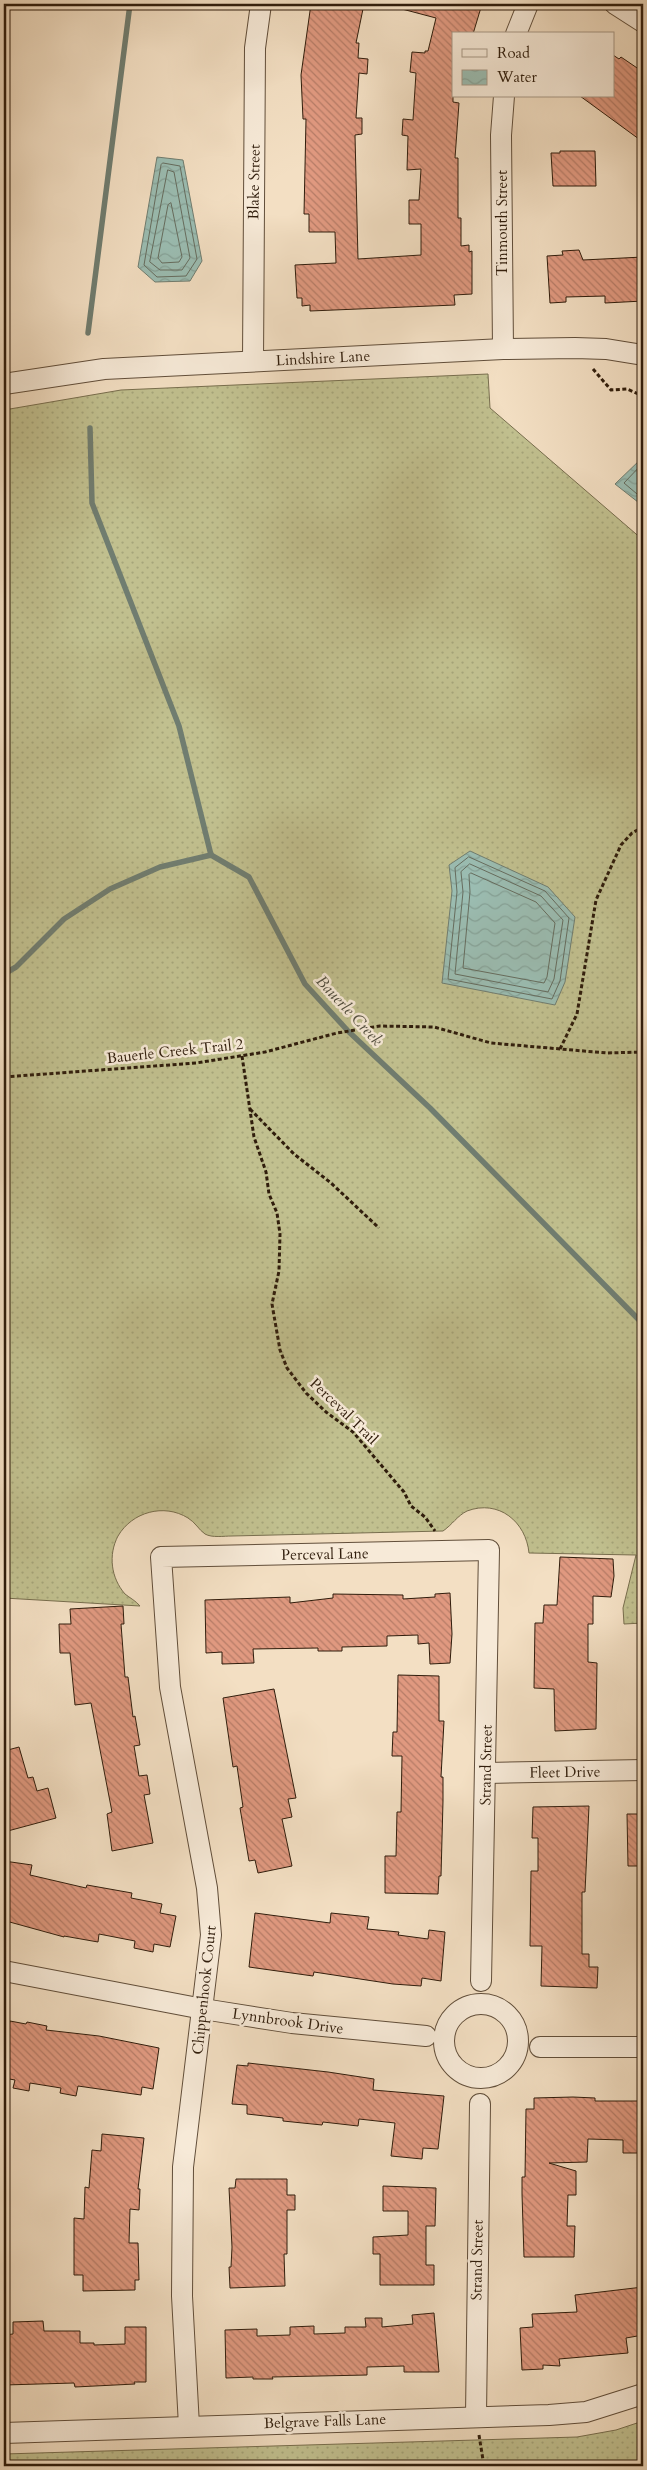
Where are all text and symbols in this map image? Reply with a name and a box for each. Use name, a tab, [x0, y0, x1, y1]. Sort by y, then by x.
legend	[452, 32, 614, 98]
text: Road	[497, 43, 530, 63]
text: Water	[496, 67, 538, 87]
street label: Blake Street	[243, 144, 265, 220]
street label: Tinmouth Street	[492, 170, 512, 276]
street label: Lindshire Lane	[275, 346, 371, 370]
water label: Bauerle Creek	[311, 971, 388, 1051]
street label: Bauerle Creek Trail 2	[106, 1034, 245, 1068]
street label: Perceval Trail	[306, 1373, 383, 1449]
street label: Perceval Lane	[281, 1543, 369, 1565]
street label: Strand Street	[475, 1724, 497, 1806]
street label: Fleet Drive	[529, 1761, 601, 1783]
street label: Chippenhook Court	[187, 1924, 221, 2056]
street label: Lynnbrook Drive	[231, 2003, 345, 2039]
street label: Strand Street	[466, 2219, 488, 2301]
street label: Belgrave Falls Lane	[264, 2409, 387, 2433]

